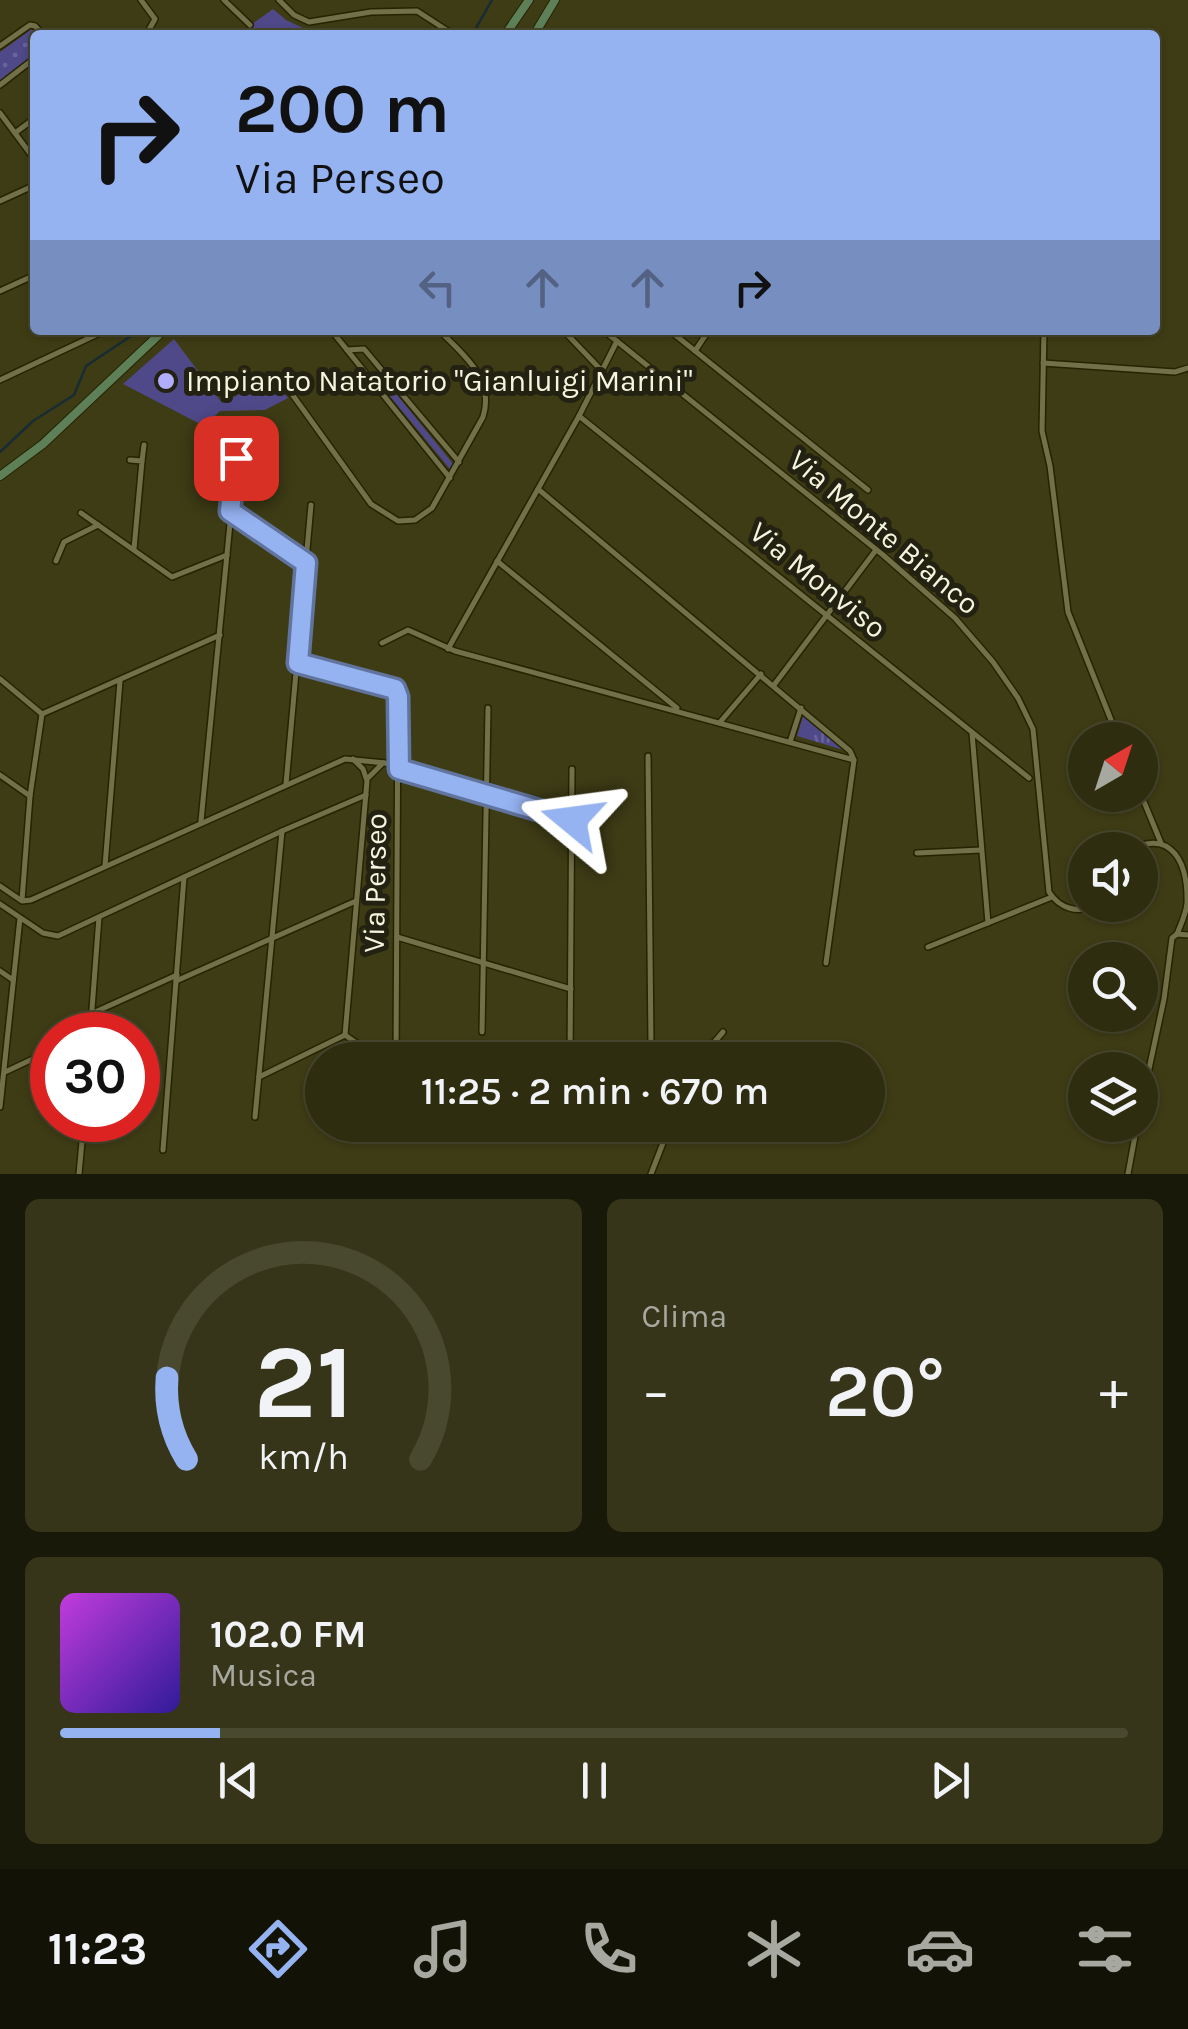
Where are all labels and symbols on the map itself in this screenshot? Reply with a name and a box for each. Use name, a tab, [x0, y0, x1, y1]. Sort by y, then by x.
place label: Impianto Natatorio "Gianluigi Marini"	[186, 363, 693, 399]
marker: Impianto Natatorio "Gianluigi Marini"	[155, 370, 177, 392]
pin	[194, 416, 279, 501]
street label: Via Monte Bianco	[782, 442, 986, 622]
street label: Via Monviso	[742, 514, 894, 646]
north arrow	[1068, 722, 1158, 812]
position arrow	[520, 768, 624, 872]
street label: Via Perseo	[356, 813, 394, 953]
speed limit sign: 30	[30, 1012, 160, 1142]

